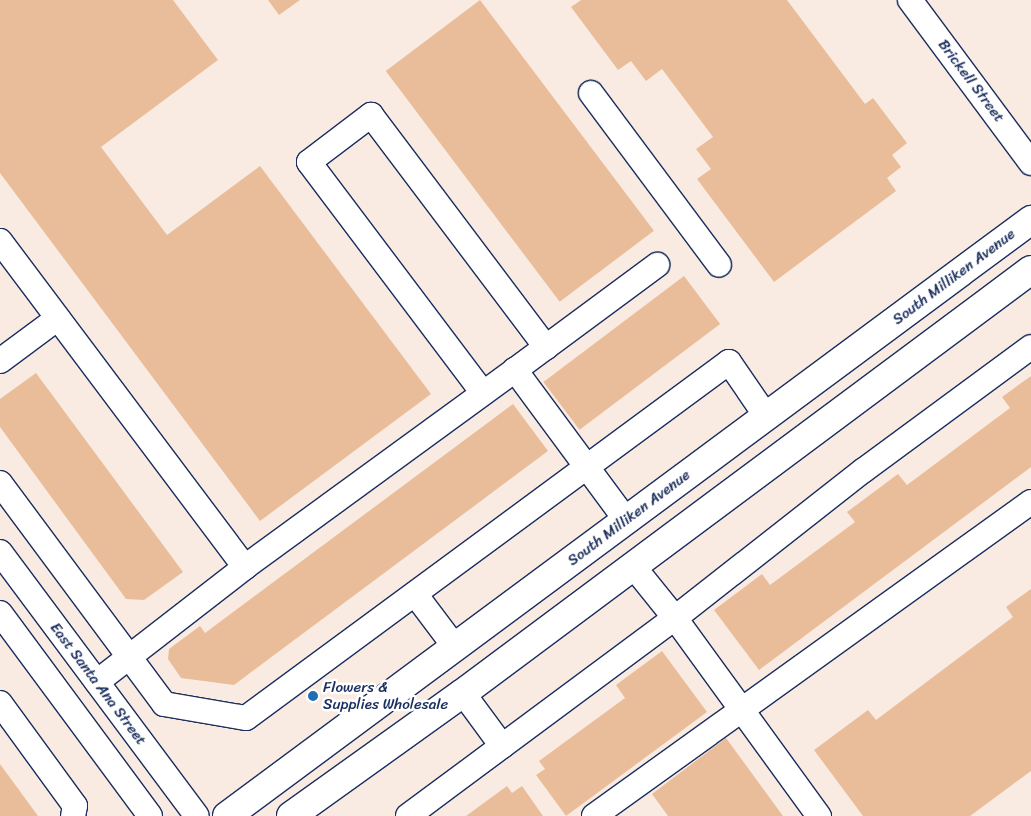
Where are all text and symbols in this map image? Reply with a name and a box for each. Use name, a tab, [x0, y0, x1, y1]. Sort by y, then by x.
street label: Brickell Street	[934, 36, 1008, 126]
street label: South Milliken Avenue	[890, 225, 1018, 329]
street label: South Milliken Avenue	[565, 466, 693, 570]
street label: East Santa Ana Street	[46, 619, 150, 749]
place label: Flowers & Supplies Wholesale	[323, 678, 447, 713]
marker: Flowers & Supplies Wholesale	[307, 690, 319, 702]

